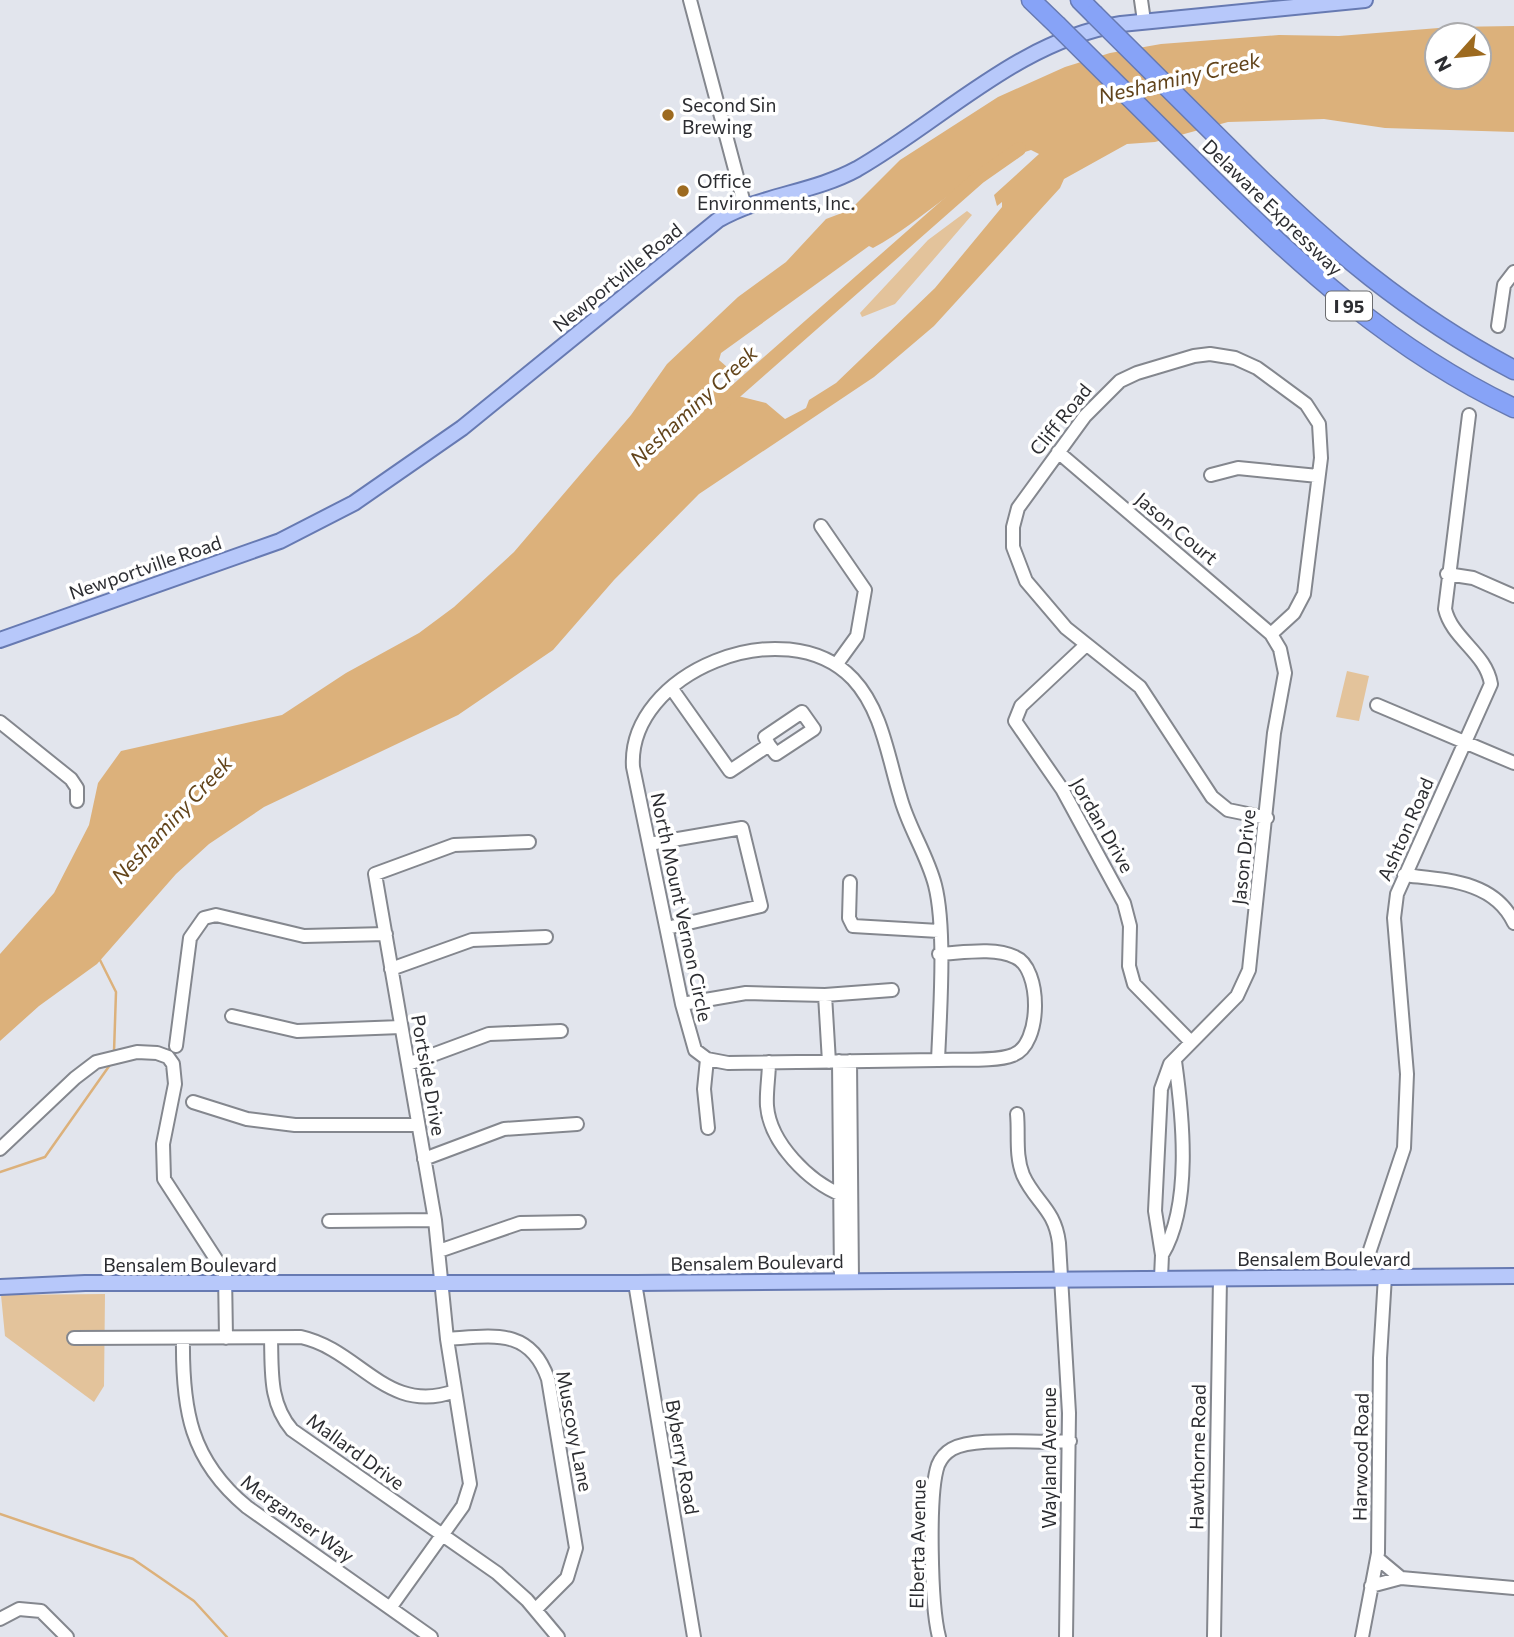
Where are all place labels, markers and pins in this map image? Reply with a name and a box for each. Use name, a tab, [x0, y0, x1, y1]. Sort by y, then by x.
place label: Second Sin Brewing	[682, 93, 776, 138]
marker: Second Sin Brewing	[660, 107, 676, 123]
place label: Office Environments, Inc.	[697, 169, 855, 214]
marker: Office Environments, Inc.	[675, 183, 691, 199]

